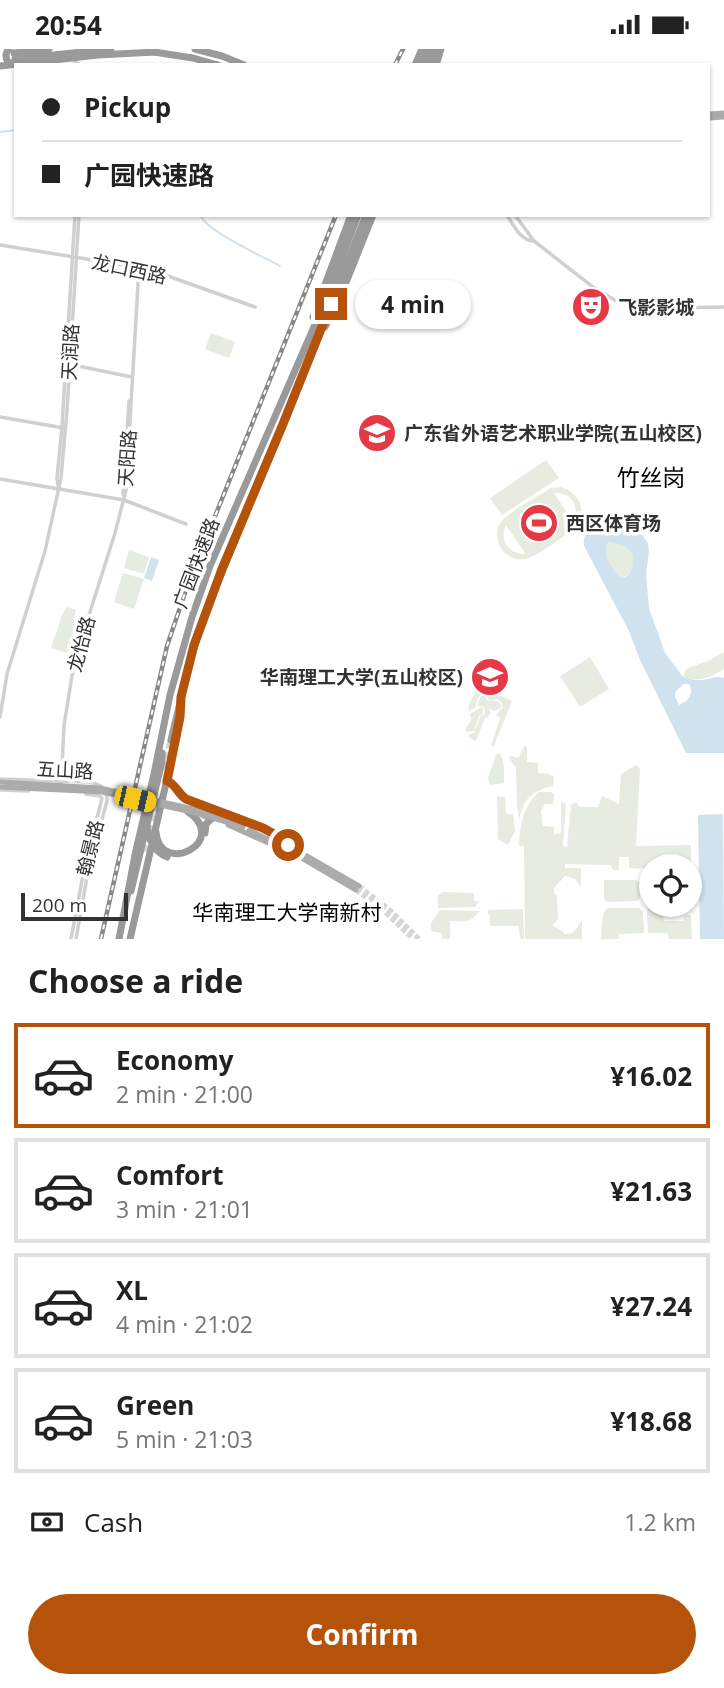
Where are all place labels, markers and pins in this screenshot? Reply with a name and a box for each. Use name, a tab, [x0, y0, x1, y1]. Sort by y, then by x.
theatre icon: 飞影影城	[570, 286, 612, 328]
place label: 飞影影城	[618, 294, 694, 320]
school or university icon: 广东省外语艺术职业学院(五山校区)	[356, 412, 398, 454]
place label: 广东省外语艺术职业学院(五山校区)	[404, 420, 702, 446]
sports icon: 西区体育场	[518, 502, 560, 544]
place label: 西区体育场	[566, 510, 661, 536]
school or university icon: 华南理工大学(五山校区)	[469, 656, 511, 698]
place label: 华南理工大学(五山校区)	[260, 664, 463, 690]

